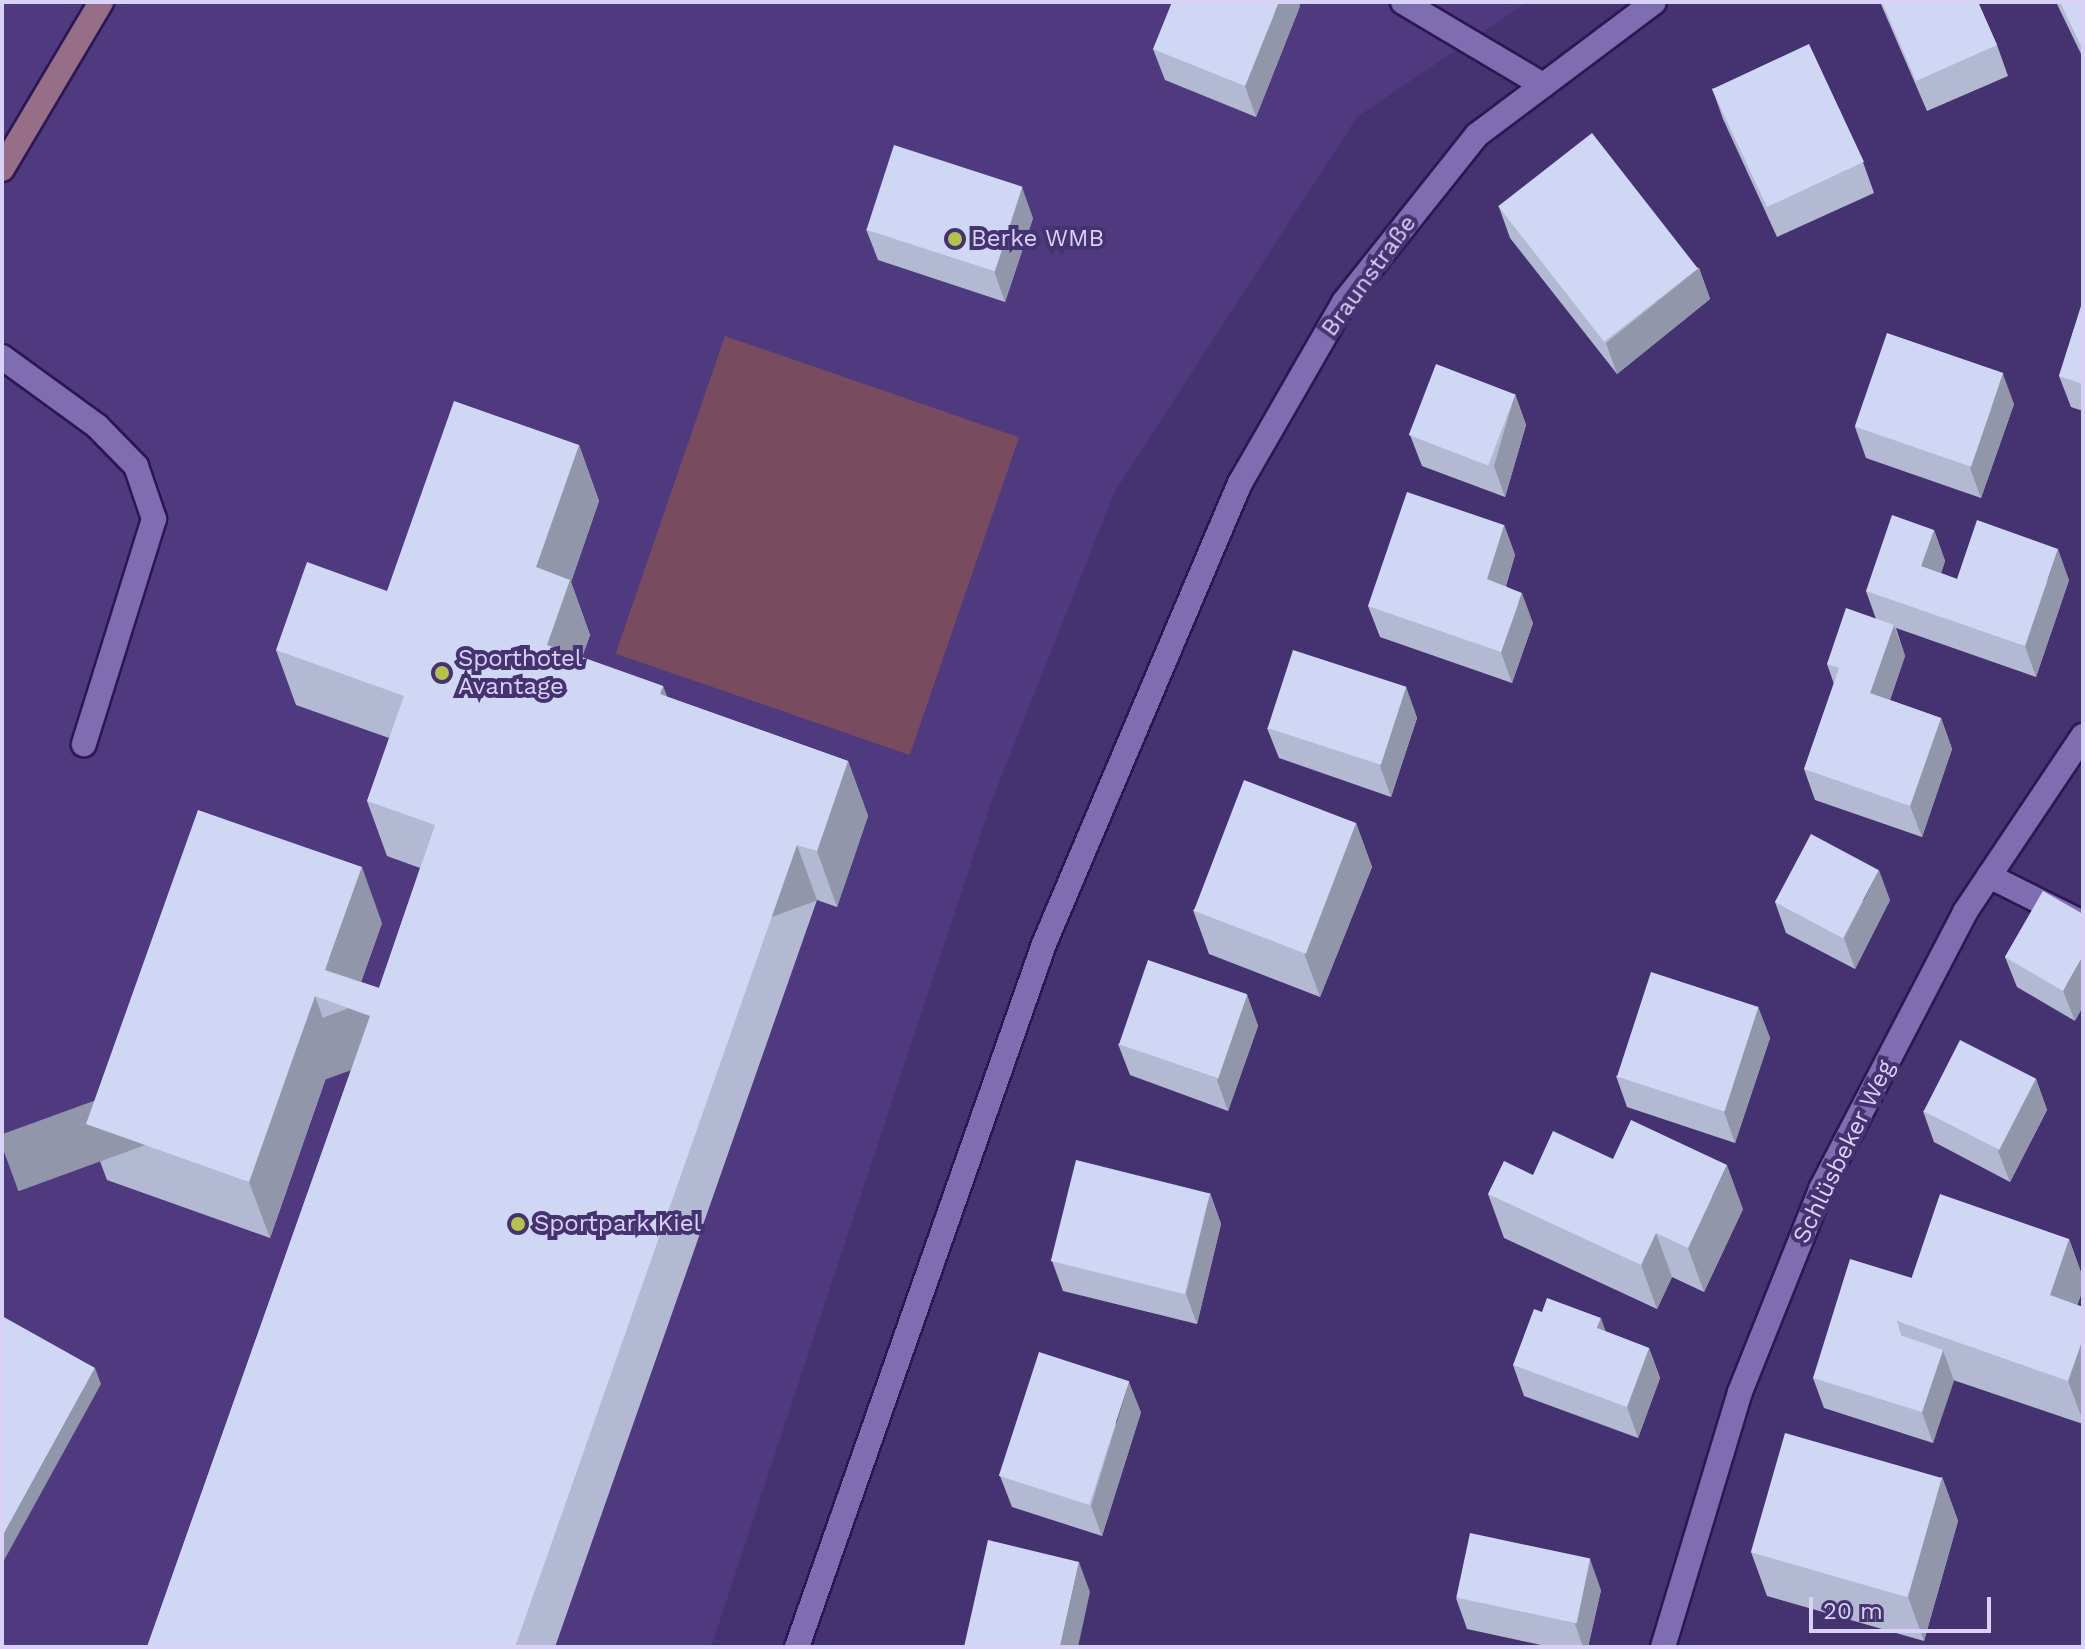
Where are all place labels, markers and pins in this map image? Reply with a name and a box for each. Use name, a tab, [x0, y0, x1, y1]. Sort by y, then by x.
place label: Berke WMB	[971, 225, 1105, 253]
marker: Berke WMB	[946, 230, 964, 248]
place label: Sporthotel Avantage	[458, 645, 582, 701]
marker: Sporthotel Avantage	[433, 664, 451, 682]
place label: Sportpark Kiel	[534, 1210, 701, 1238]
marker: Sportpark Kiel	[509, 1215, 527, 1233]

